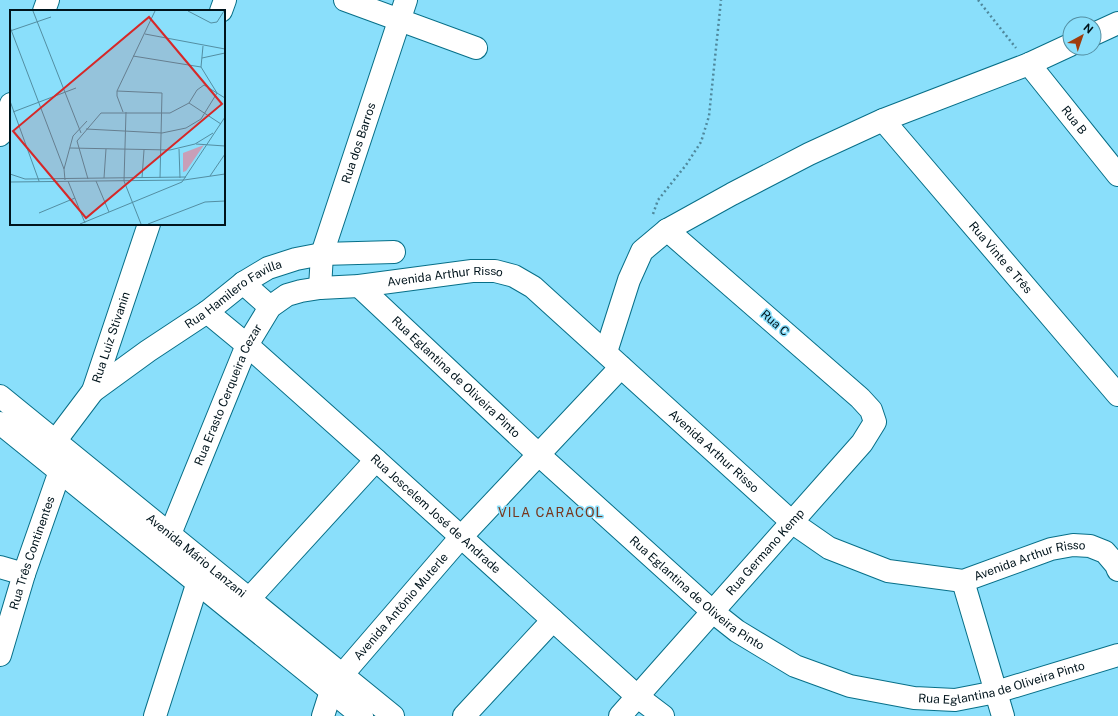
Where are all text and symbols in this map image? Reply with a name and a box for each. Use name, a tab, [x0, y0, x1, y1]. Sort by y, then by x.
inset map	[10, 10, 225, 225]
north arrow	[1062, 16, 1102, 56]
text: N	[1081, 21, 1096, 36]
street label: Rua dos Barros	[339, 101, 379, 185]
street label: Rua B	[1058, 103, 1090, 137]
street label: Rua Vinte e Três	[966, 219, 1035, 296]
street label: Rua Hamilero Favilla	[182, 257, 284, 332]
street label: Avenida Arthur Risso	[386, 264, 505, 289]
street label: Rua Luiz Stivanin	[89, 290, 133, 385]
street label: Rua C	[758, 307, 792, 339]
street label: Rua Eglantina de Oliveira Pinto	[389, 313, 523, 441]
street label: Rua Erasto Cerqueira Cezar	[192, 321, 265, 468]
street label: Avenida Arthur Risso	[666, 407, 762, 496]
street label: Rua Joscelem José de Andrade	[368, 452, 504, 576]
street label: Rua Três Continentes	[7, 494, 58, 611]
district label: VILA CARACOL	[498, 505, 604, 520]
street label: Rua Germano Kemp	[723, 506, 807, 598]
street label: Avenida Mário Lanzani	[144, 511, 249, 600]
street label: Rua Eglantina de Oliveira Pinto	[627, 533, 767, 653]
street label: Avenida Arthur Risso	[972, 538, 1086, 583]
street label: Avenida Antônio Muterle	[351, 550, 451, 663]
street label: Rua Eglantina de Oliveira Pinto	[918, 658, 1087, 707]

